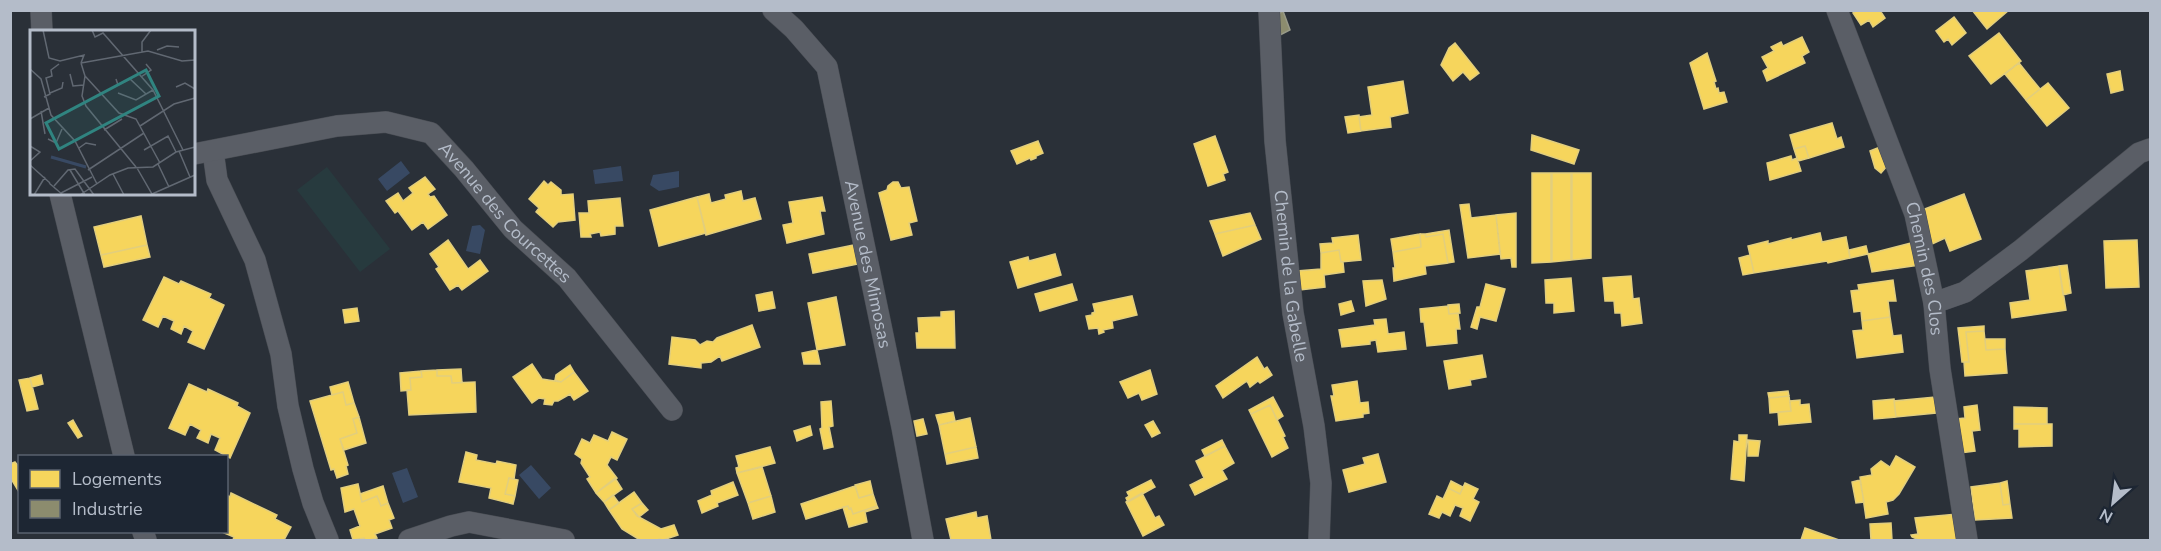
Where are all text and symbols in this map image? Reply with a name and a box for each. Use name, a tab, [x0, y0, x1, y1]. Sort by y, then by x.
inset map	[30, 30, 195, 195]
street label: Avenue des Courcettes	[433, 137, 577, 288]
street label: Avenue des Mimosas	[839, 178, 897, 350]
street label: Chemin de la Gabelle	[1268, 189, 1314, 364]
street label: Chemin des Clos	[1899, 198, 1949, 336]
legend	[18, 455, 228, 533]
text: Logements	[72, 467, 162, 491]
north arrow	[2083, 473, 2143, 533]
text: Industrie	[72, 497, 143, 521]
text: N	[2096, 503, 2117, 528]

